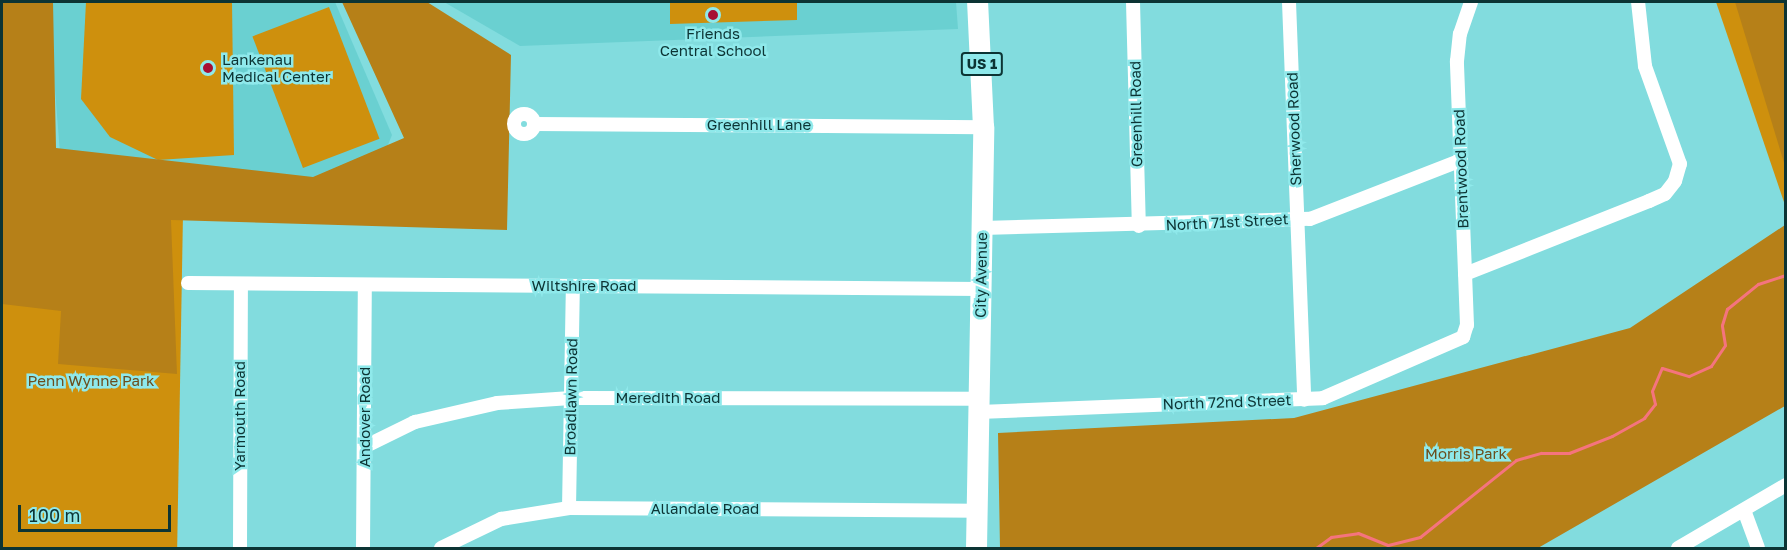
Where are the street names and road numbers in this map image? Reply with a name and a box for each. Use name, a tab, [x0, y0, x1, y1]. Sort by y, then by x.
road number: US 1	[960, 53, 1004, 75]
street label: Greenhill Road	[1126, 61, 1146, 167]
street label: Sherwood Road	[1283, 72, 1305, 186]
street label: Brentwood Road	[1450, 109, 1472, 229]
street label: Greenhill Lane	[707, 116, 811, 134]
street label: North 71st Street	[1165, 210, 1289, 234]
street label: City Avenue	[971, 232, 991, 318]
street label: Wiltshire Road	[531, 277, 637, 295]
street label: Broadlawn Road	[561, 338, 581, 456]
street label: Yarmouth Road	[231, 361, 249, 471]
street label: Andover Road	[356, 367, 374, 467]
street label: Meredith Road	[616, 389, 720, 407]
street label: North 72nd Street	[1162, 391, 1292, 413]
street label: Allandale Road	[651, 500, 759, 518]

